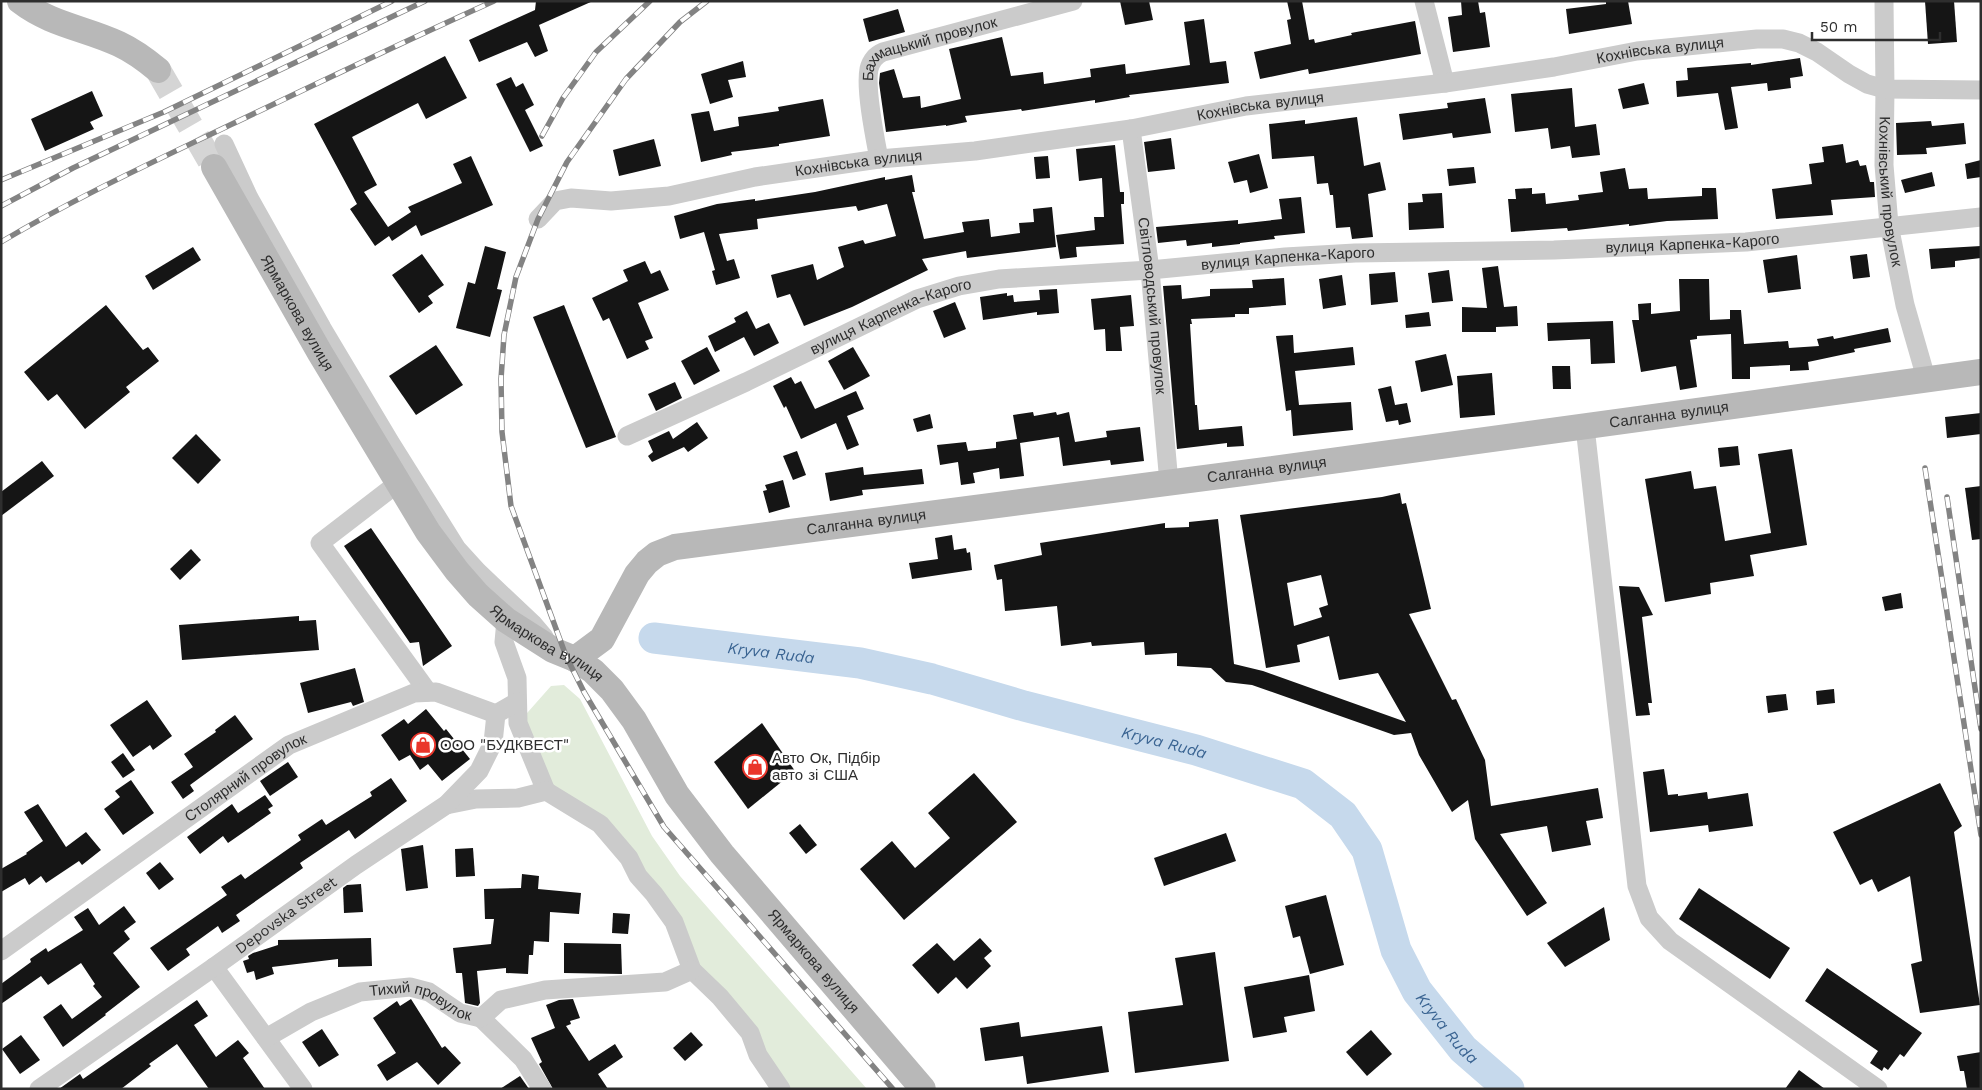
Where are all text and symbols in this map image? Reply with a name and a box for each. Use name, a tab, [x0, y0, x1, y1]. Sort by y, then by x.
scale bar	[1812, 10, 1940, 42]
street label: Бахмацький провулок	[859, 13, 999, 81]
text: 50 m	[1820, 18, 1857, 36]
street label: Кохнівська вулиця	[1595, 33, 1725, 68]
street label: Кохнівська вулиця	[1195, 88, 1325, 125]
street label: Кохнівський провулок	[1875, 116, 1906, 269]
street label: Кохнівська вулиця	[794, 146, 923, 180]
street label: Світловодський провулок	[1134, 216, 1170, 395]
street label: вулиця Карпенка-Карого	[1605, 229, 1780, 257]
street label: вулиця Карпенка-Карого	[1200, 244, 1375, 274]
street label: Ярмаркова вулиця	[257, 251, 338, 374]
street label: вулиця Карпенка-Карого	[807, 275, 973, 359]
street label: Салганна вулиця	[1608, 398, 1730, 432]
street label: Салганна вулиця	[1206, 453, 1328, 487]
street label: Салганна вулиця	[805, 505, 927, 539]
street label: Ярмаркова вулиця	[486, 601, 607, 685]
water label: Kryva Ruda	[727, 638, 816, 667]
water label: Kryva Ruda	[1120, 722, 1209, 763]
street label: Столярний провулок	[181, 730, 310, 826]
shop icon: ООО "БУДКВЕСТ"	[410, 732, 436, 758]
place label: ООО "БУДКВЕСТ"	[440, 736, 569, 754]
place label: Авто Ок, Підбір авто зі США	[772, 749, 880, 784]
shop icon: Авто Ок, Підбір авто зі США	[742, 754, 768, 780]
street label: Depovska Street	[232, 872, 341, 958]
street label: Ярмаркова вулиця	[764, 905, 863, 1017]
street label: Тихий провулок	[368, 978, 474, 1025]
water label: Kryva Ruda	[1412, 989, 1482, 1068]

